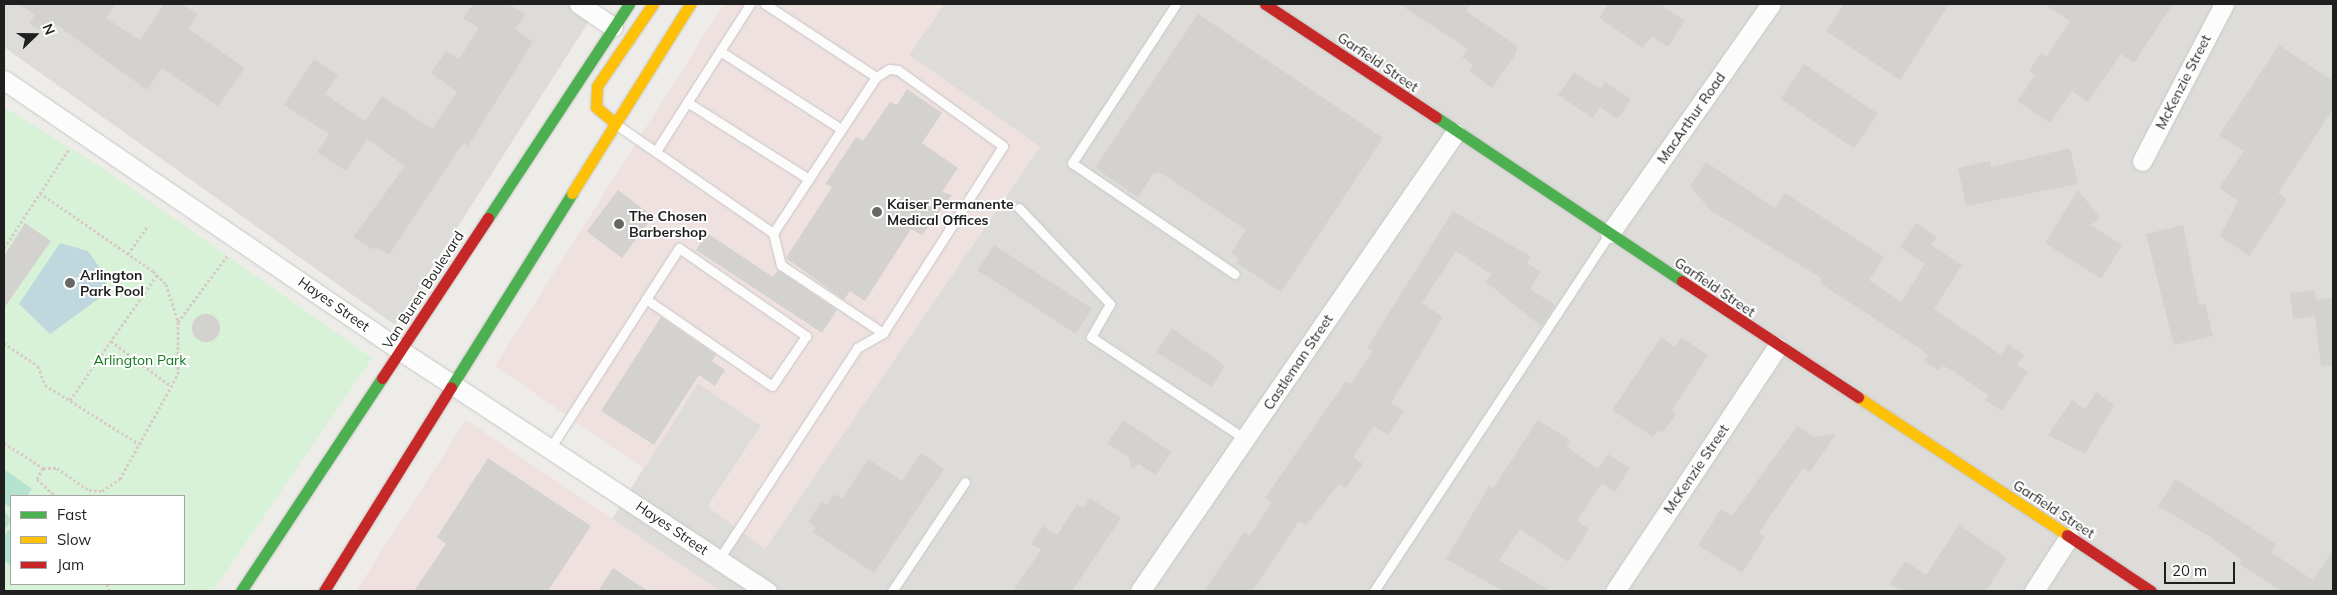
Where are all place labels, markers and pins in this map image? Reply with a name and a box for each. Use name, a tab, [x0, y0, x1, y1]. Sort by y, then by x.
place label: Kaiser Permanente Medical Offices	[887, 196, 1014, 228]
marker: Kaiser Permanente Medical Offices	[871, 206, 883, 218]
place label: The Chosen Barbershop	[629, 208, 707, 240]
marker: The Chosen Barbershop	[613, 218, 625, 230]
place label: Arlington Park Pool	[80, 267, 144, 300]
marker: Arlington Park Pool	[64, 277, 76, 289]

